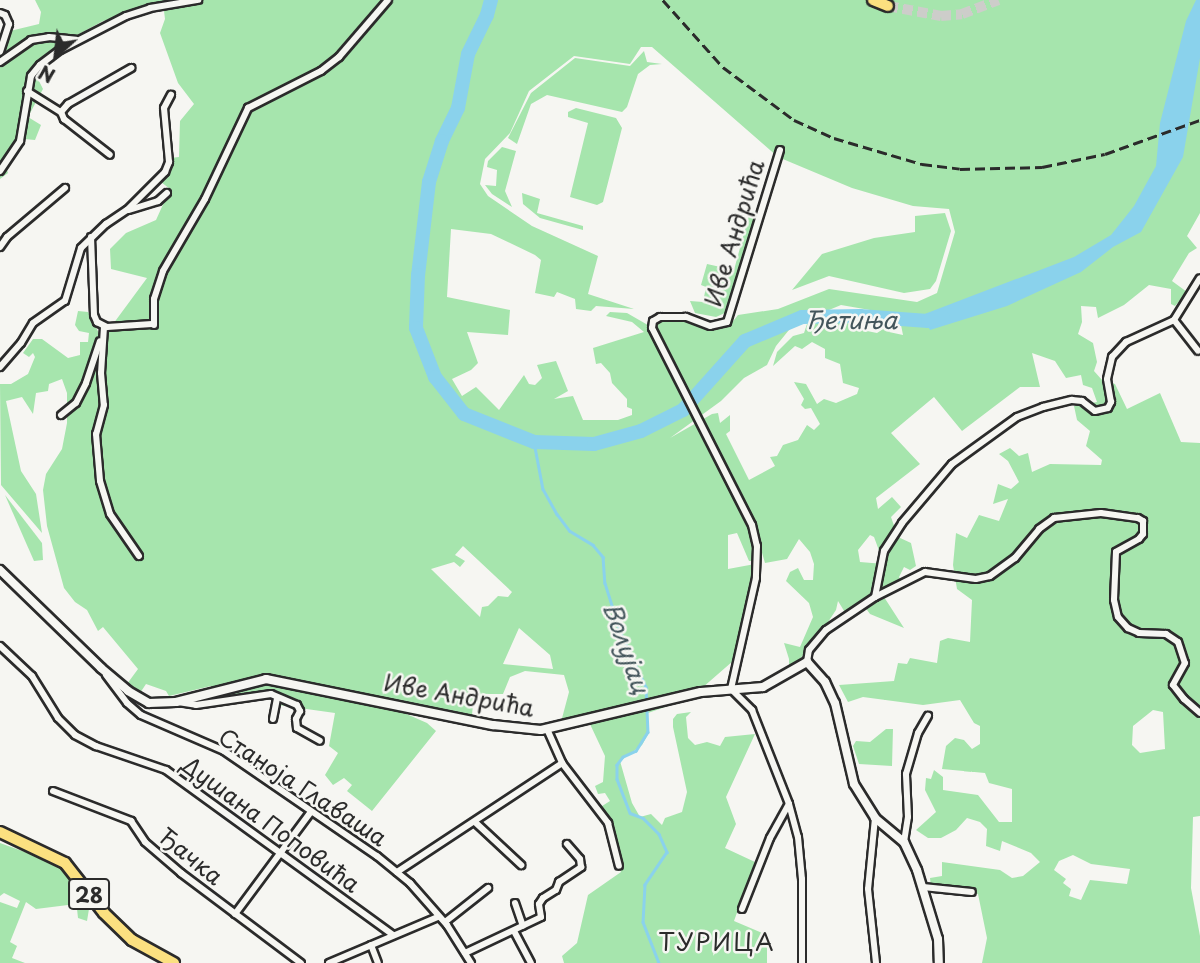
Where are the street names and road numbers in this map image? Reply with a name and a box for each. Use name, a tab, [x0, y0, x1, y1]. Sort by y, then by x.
street label: Иве Андрића	[699, 156, 769, 310]
street label: Иве Андрића	[382, 668, 536, 722]
street label: Станоја Главаша	[214, 722, 392, 852]
street label: Душана Поповића	[176, 750, 366, 898]
street label: Ђачка	[153, 822, 229, 890]
road number: 28	[68, 876, 110, 912]

